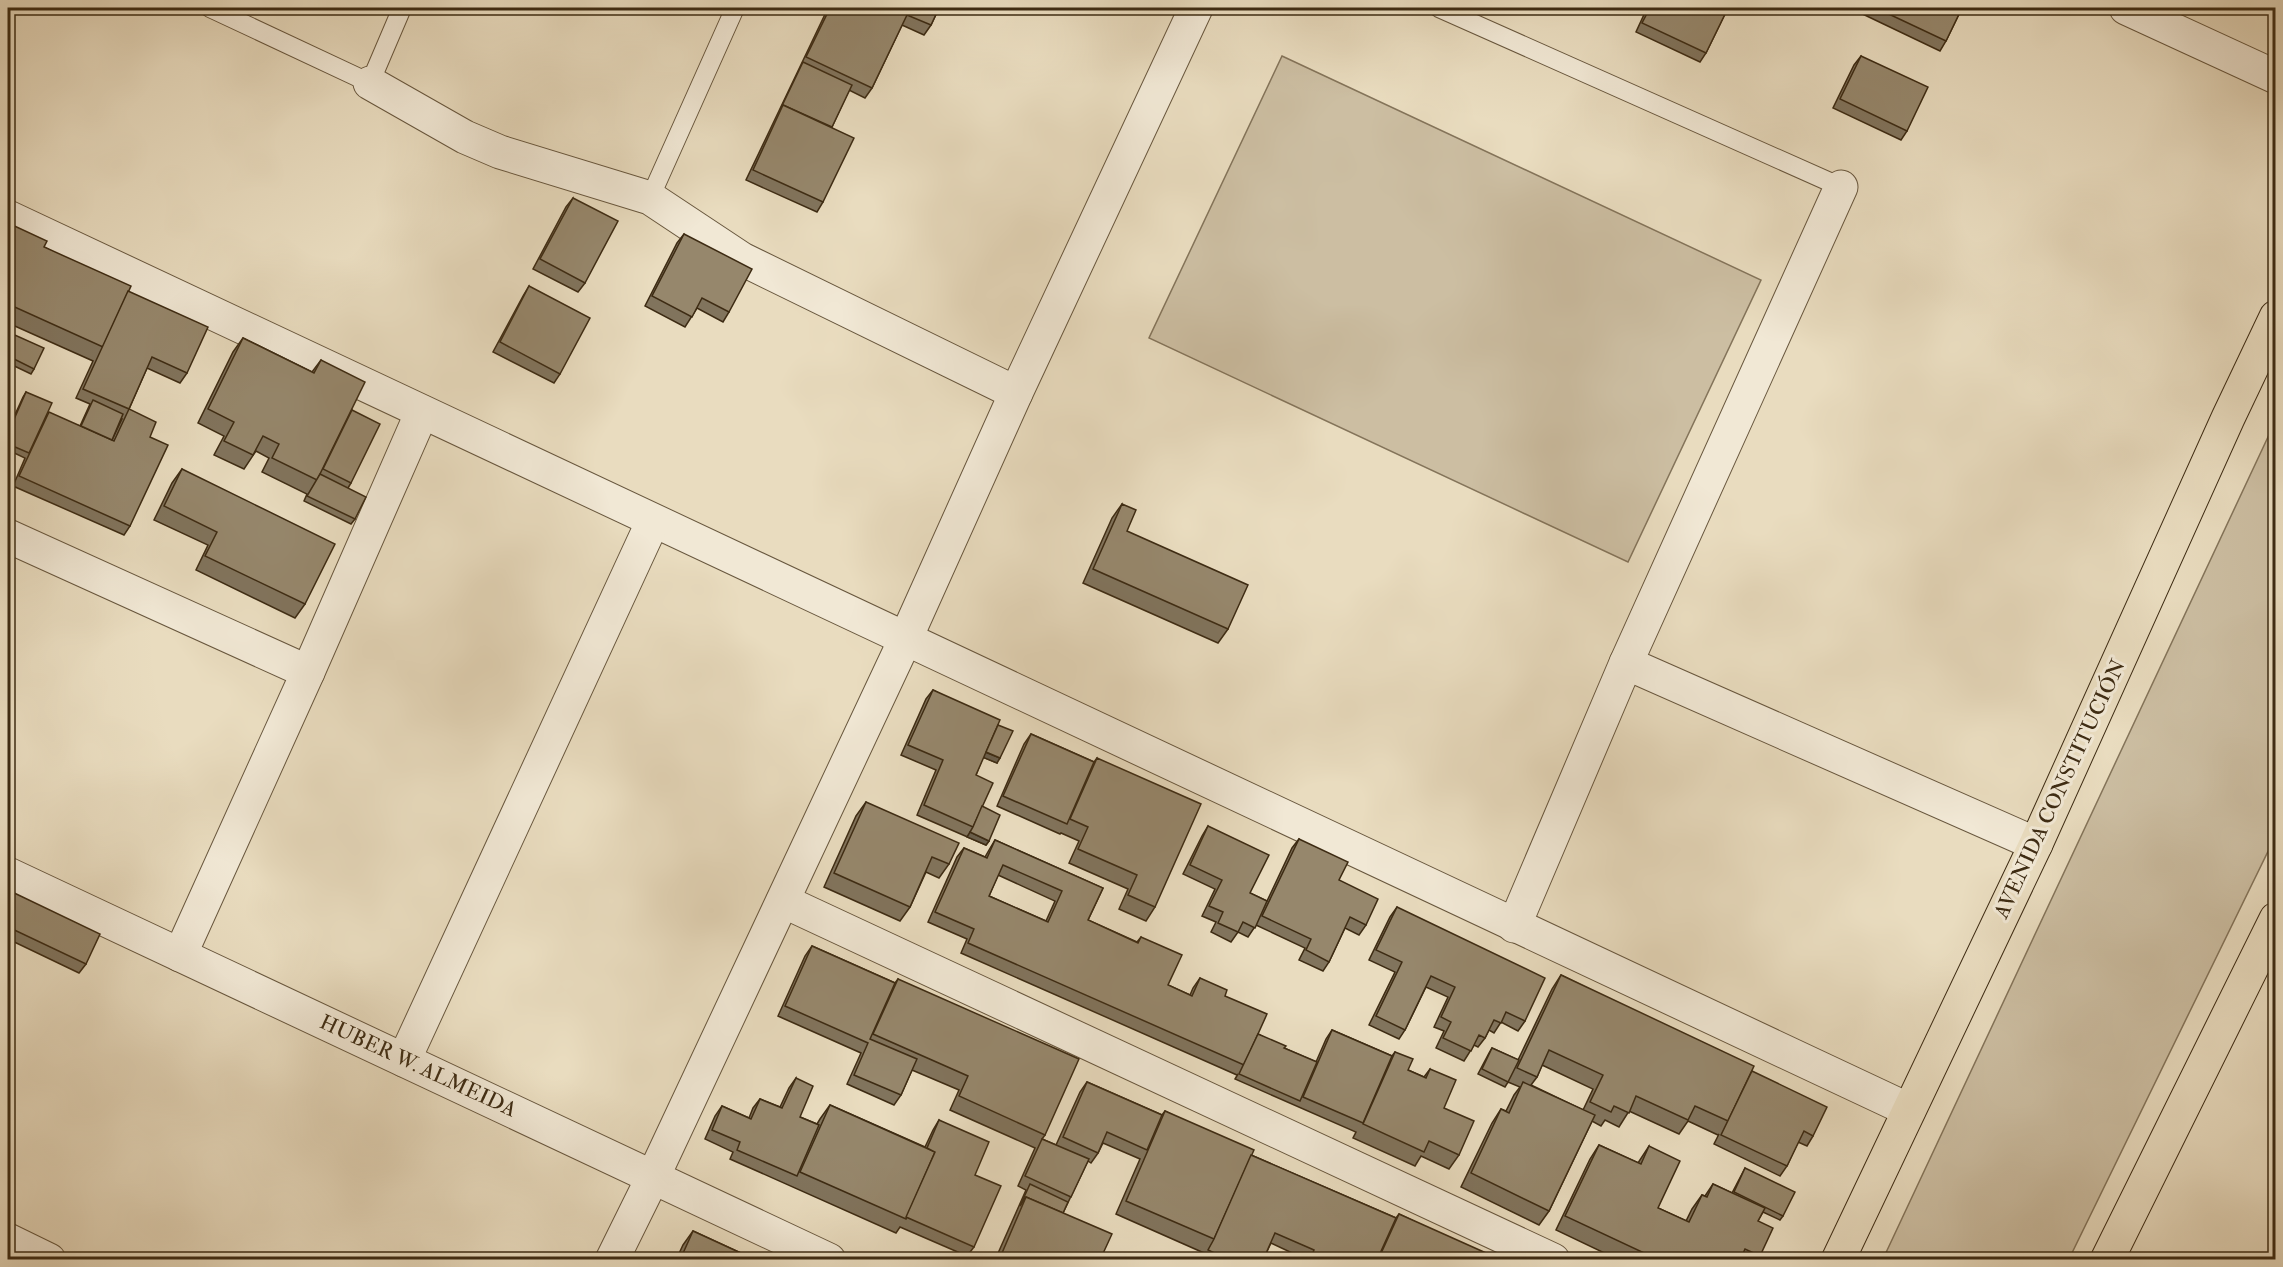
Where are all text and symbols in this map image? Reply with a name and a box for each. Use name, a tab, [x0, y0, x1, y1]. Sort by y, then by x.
street label: AVENIDA CONSTITUCIÓN	[1988, 655, 2132, 924]
street label: HUBER W. ALMEIDA	[315, 1009, 521, 1123]

